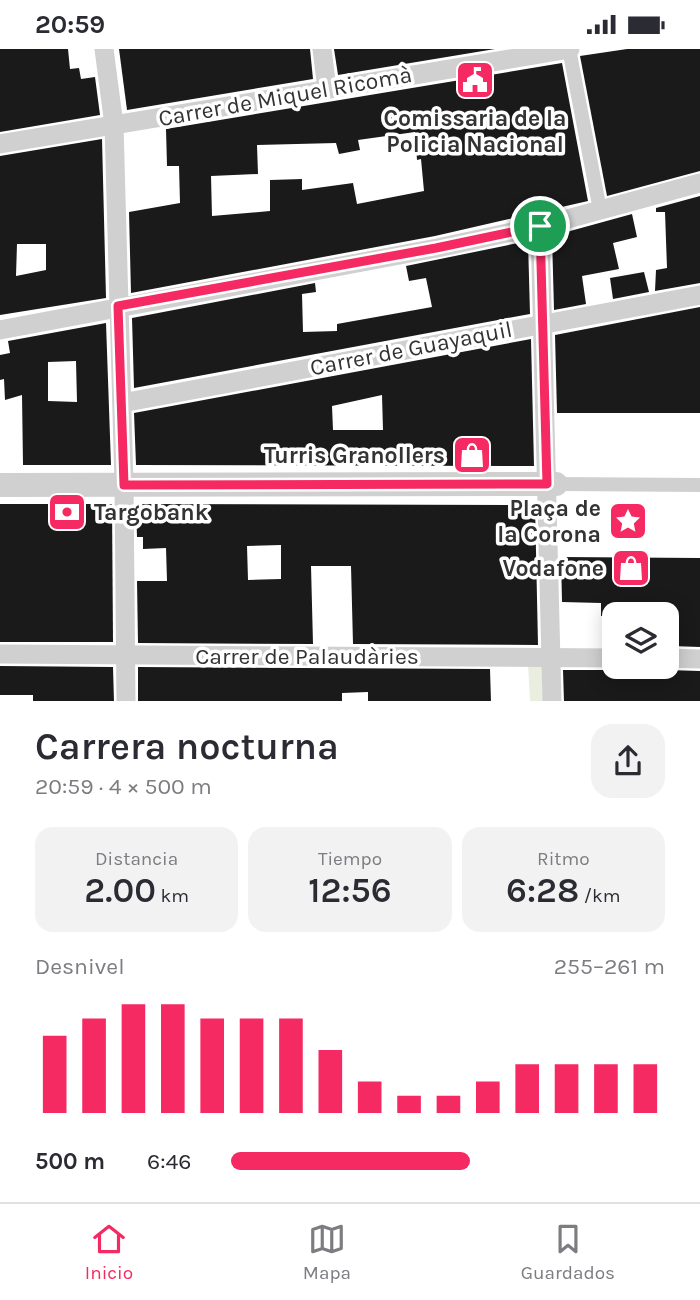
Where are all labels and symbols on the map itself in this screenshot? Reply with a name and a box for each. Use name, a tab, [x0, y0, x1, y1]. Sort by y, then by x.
public building icon: Comissaria de la Policia Nacional	[454, 59, 496, 101]
street label: Carrer de Miquel Ricomà	[156, 61, 414, 132]
place label: Comissaria de la Policia Nacional	[383, 105, 567, 158]
pin	[510, 196, 570, 256]
street label: Carrer de Guayaquil	[308, 316, 514, 381]
shop icon: Turris Granollers	[451, 434, 493, 476]
place label: Turris Granollers	[264, 442, 445, 469]
bank icon: Targobank	[46, 491, 88, 533]
place label: Plaça de la Corona	[497, 495, 601, 548]
place label: Targobank	[94, 499, 209, 526]
place icon: Plaça de la Corona	[607, 500, 649, 542]
shop icon: Vodafone	[610, 547, 652, 589]
place label: Vodafone	[502, 555, 604, 582]
street label: Carrer de Palaudàries	[195, 643, 419, 670]

